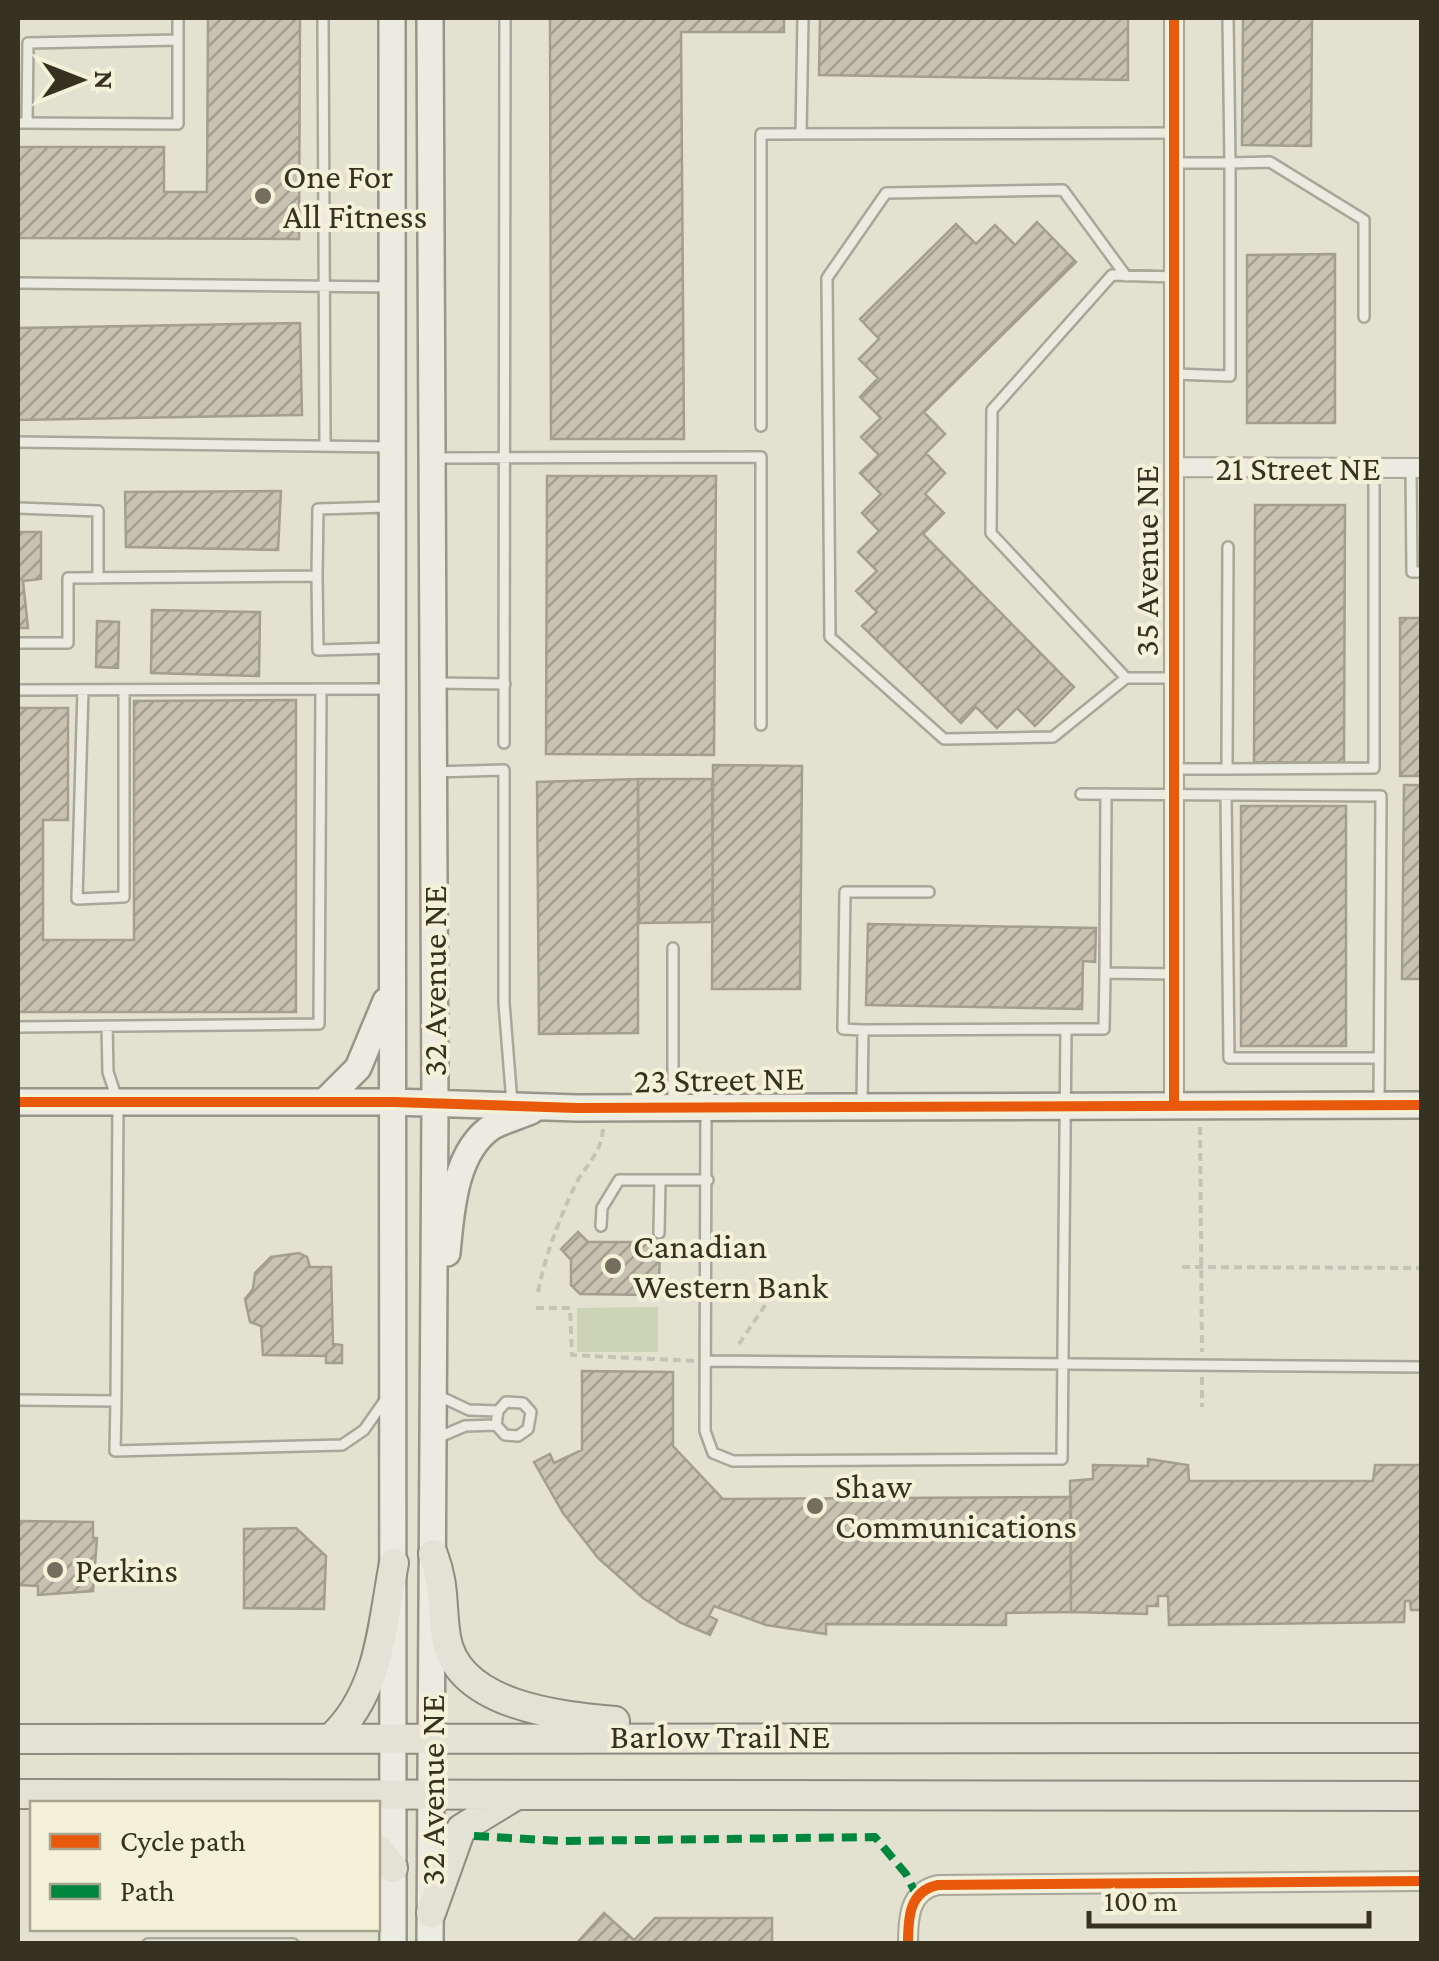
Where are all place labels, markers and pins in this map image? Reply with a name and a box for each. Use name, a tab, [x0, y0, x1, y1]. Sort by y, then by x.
place label: One For All Fitness	[283, 157, 427, 236]
marker: One For All Fitness	[252, 185, 274, 207]
place label: Canadian Western Bank	[633, 1227, 828, 1306]
marker: Canadian Western Bank	[602, 1255, 624, 1277]
place label: Shaw Communications	[835, 1467, 1077, 1546]
marker: Shaw Communications	[804, 1495, 826, 1517]
place label: Perkins	[75, 1551, 178, 1590]
marker: Perkins	[44, 1559, 66, 1581]

